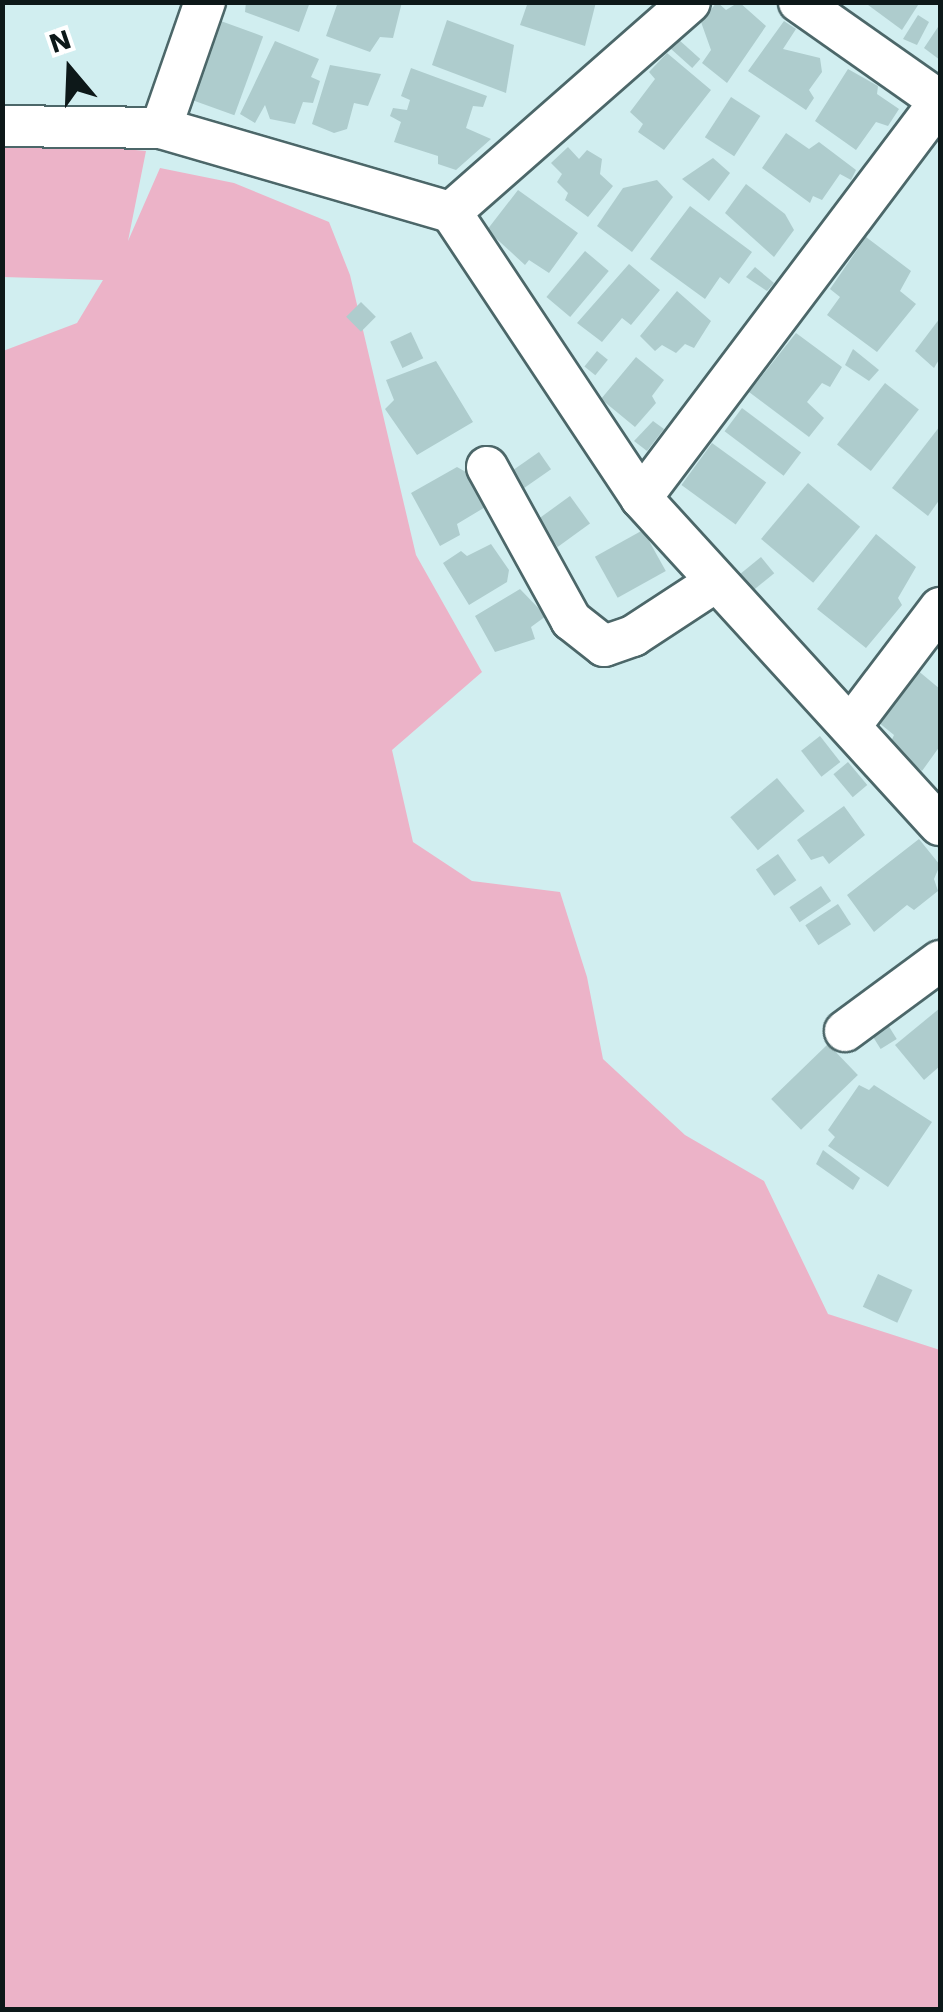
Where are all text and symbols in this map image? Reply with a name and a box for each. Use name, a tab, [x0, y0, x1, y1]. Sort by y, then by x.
north arrow	[20, 20, 120, 120]
text: N	[45, 22, 75, 60]

